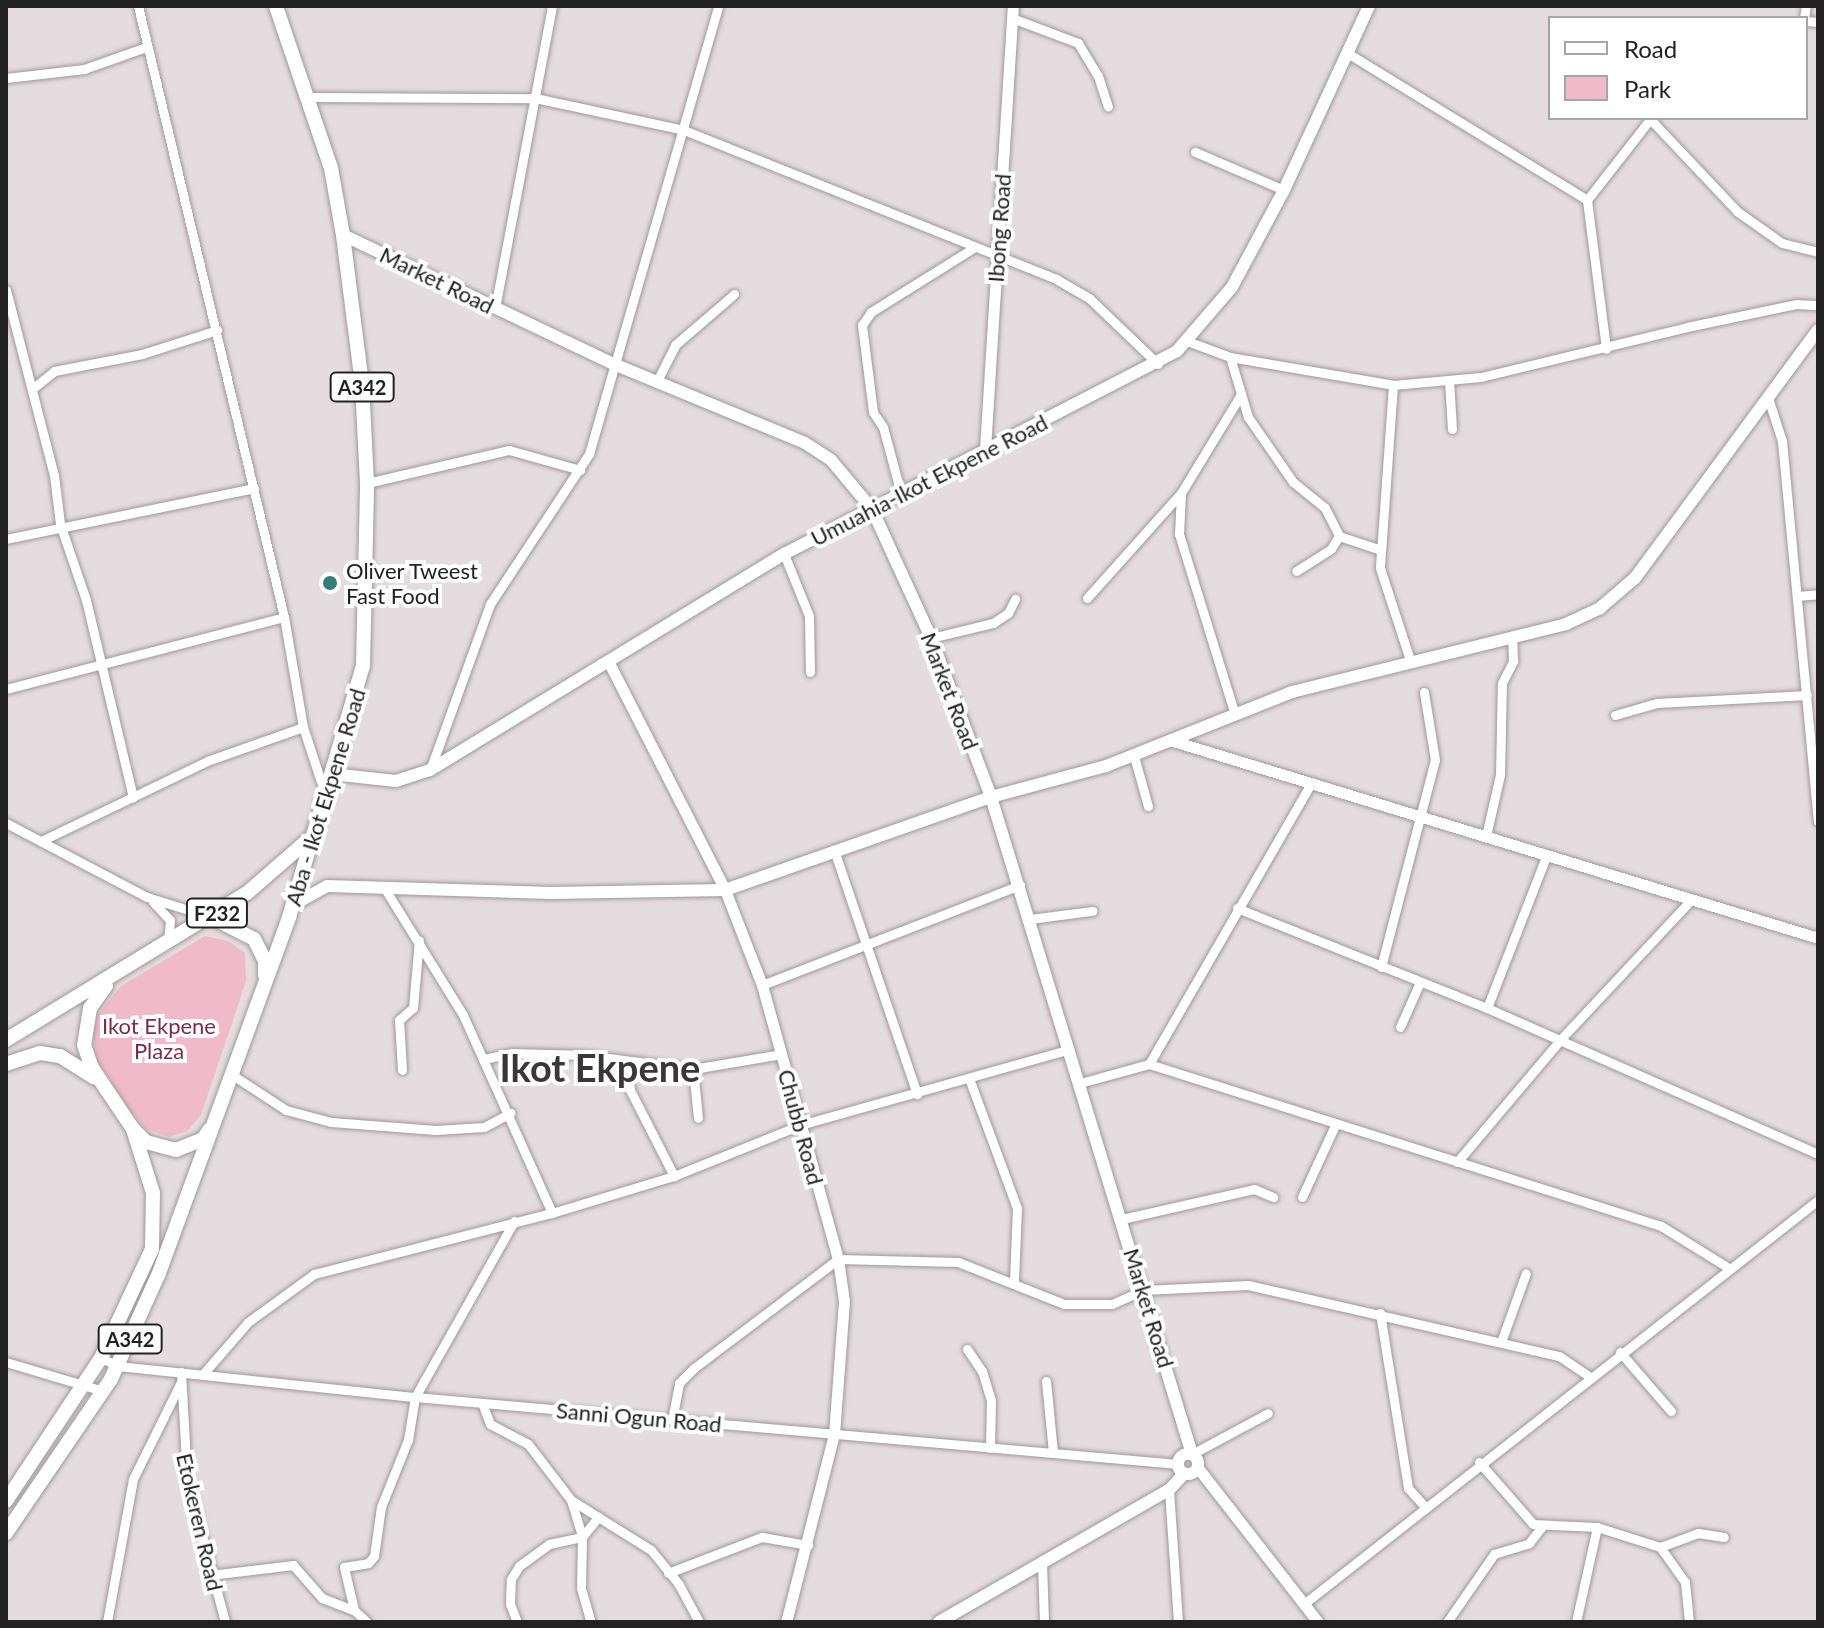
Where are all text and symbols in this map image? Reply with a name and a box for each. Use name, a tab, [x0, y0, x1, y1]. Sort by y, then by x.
legend	[1548, 16, 1808, 120]
text: Road	[1624, 34, 1677, 63]
text: Park	[1624, 74, 1671, 103]
street label: Ibong Road	[982, 173, 1016, 283]
street label: Market Road	[376, 241, 498, 319]
road number: A342	[328, 371, 396, 403]
street label: Umuahia-Ikot Ekpene Road	[806, 409, 1052, 551]
place label: Oliver Tweest Fast Food	[346, 557, 479, 608]
marker: Oliver Tweest Fast Food	[321, 574, 339, 592]
street label: Market Road	[916, 629, 984, 753]
street label: Aba - Ikot Ekpene Road	[279, 685, 371, 909]
road number: F232	[185, 897, 249, 929]
park label: Ikot Ekpene Plaza	[102, 1012, 216, 1064]
district label: Ikot Ekpene	[500, 1045, 700, 1091]
street label: Chubb Road	[773, 1066, 829, 1188]
street label: Market Road	[1118, 1245, 1180, 1371]
road number: A342	[96, 1323, 164, 1355]
street label: Sanni Ogun Road	[555, 1397, 723, 1437]
street label: Etokeren Road	[171, 1451, 229, 1593]

